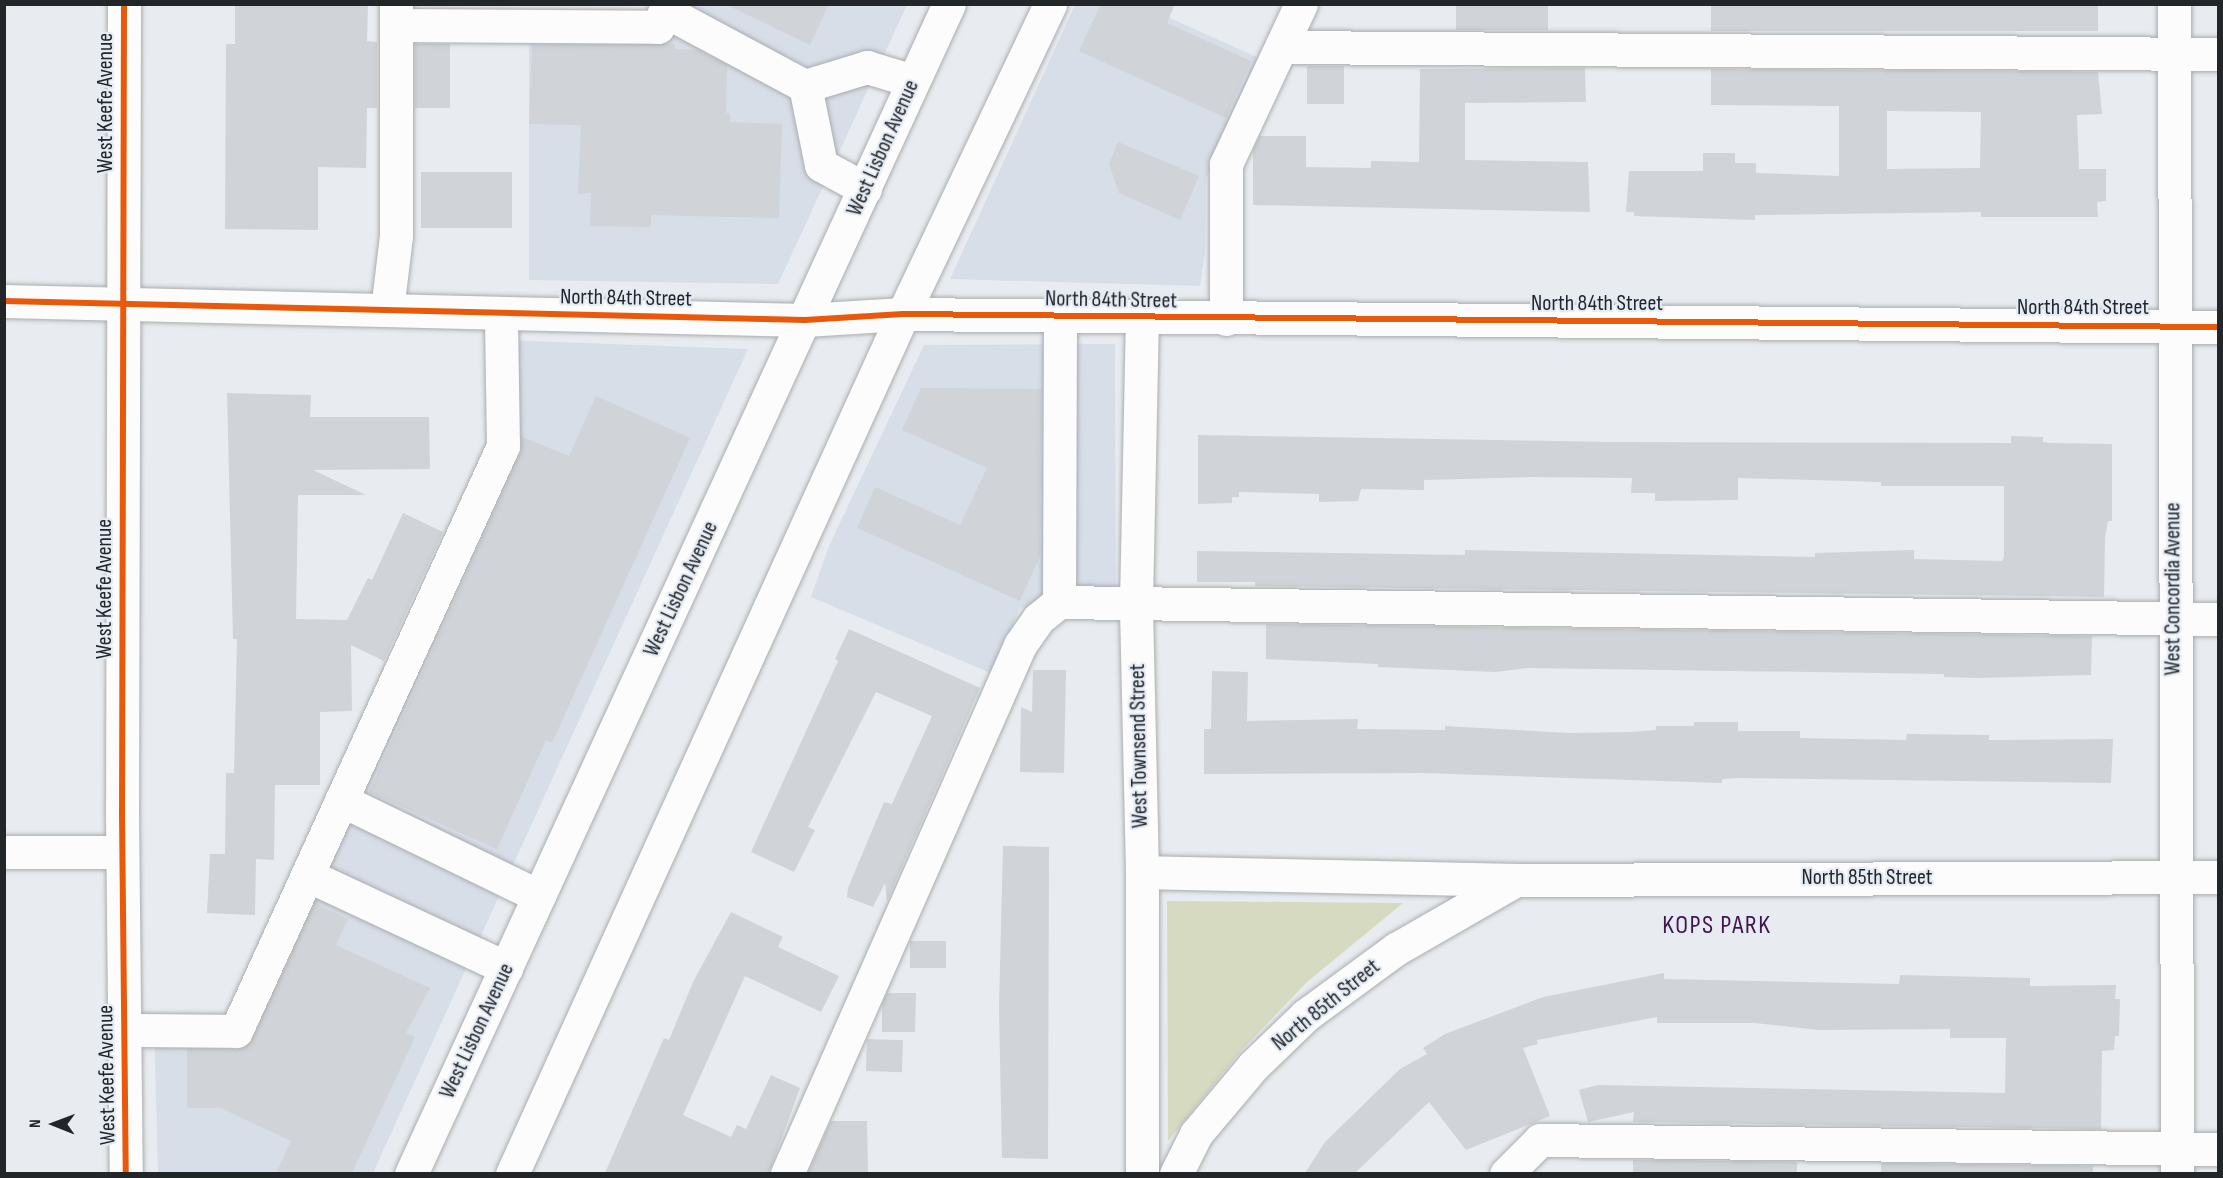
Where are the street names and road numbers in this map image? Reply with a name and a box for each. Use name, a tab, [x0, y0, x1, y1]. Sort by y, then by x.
street label: West Keefe Avenue	[93, 33, 119, 173]
street label: West Lisbon Avenue	[841, 76, 925, 220]
street label: North 84th Street	[560, 284, 692, 312]
street label: North 84th Street	[1045, 286, 1177, 314]
street label: North 84th Street	[1531, 291, 1663, 317]
street label: North 84th Street	[2017, 295, 2149, 321]
street label: West Concordia Avenue	[2160, 503, 2186, 675]
street label: West Lisbon Avenue	[638, 517, 724, 661]
street label: West Keefe Avenue	[92, 519, 118, 659]
street label: West Townsend Street	[1124, 664, 1154, 828]
street label: North 85th Street	[1801, 865, 1933, 891]
street label: North 85th Street	[1267, 954, 1385, 1056]
street label: West Lisbon Avenue	[434, 959, 520, 1103]
street label: West Keefe Avenue	[93, 1005, 121, 1145]

